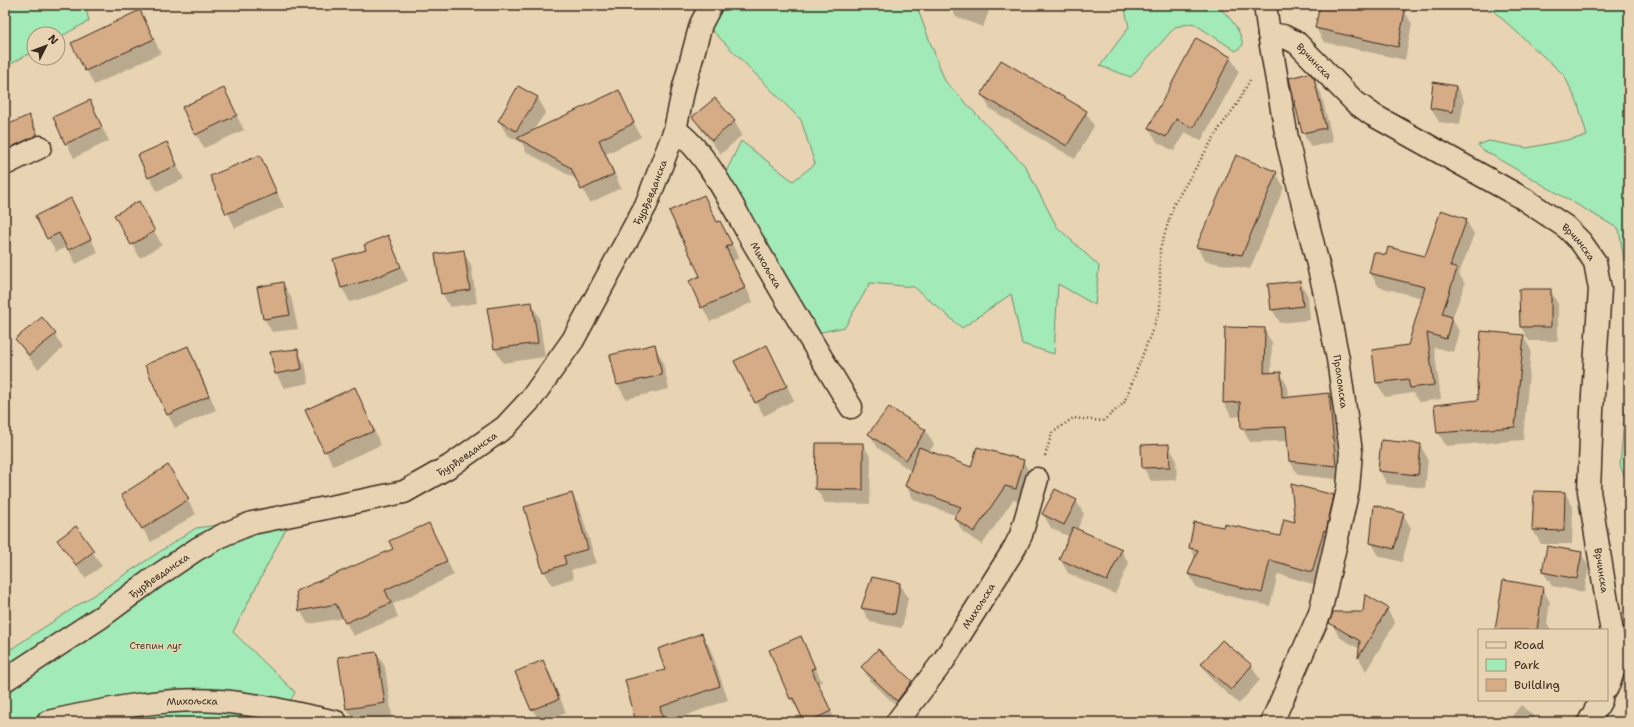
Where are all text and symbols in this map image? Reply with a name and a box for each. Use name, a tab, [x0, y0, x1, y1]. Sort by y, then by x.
north arrow	[26, 26, 66, 66]
text: N	[45, 31, 62, 48]
street label: Врчинска	[1294, 40, 1336, 82]
street label: Ђурђевданска	[630, 157, 670, 228]
street label: Врчинска	[1560, 220, 1599, 264]
street label: Михољска	[748, 239, 785, 291]
street label: Проломска	[1331, 353, 1351, 410]
street label: Ђурђевданска	[434, 428, 500, 479]
street label: Врчинска	[1592, 547, 1612, 595]
street label: Ђурђевданска	[126, 549, 192, 601]
street label: Михољска	[959, 580, 998, 631]
legend	[1478, 629, 1608, 701]
text: Road	[1514, 637, 1545, 653]
park label: Степин луг	[129, 639, 183, 652]
text: Park	[1514, 657, 1540, 673]
text: Building	[1514, 677, 1560, 693]
street label: Михољска	[166, 694, 219, 708]

